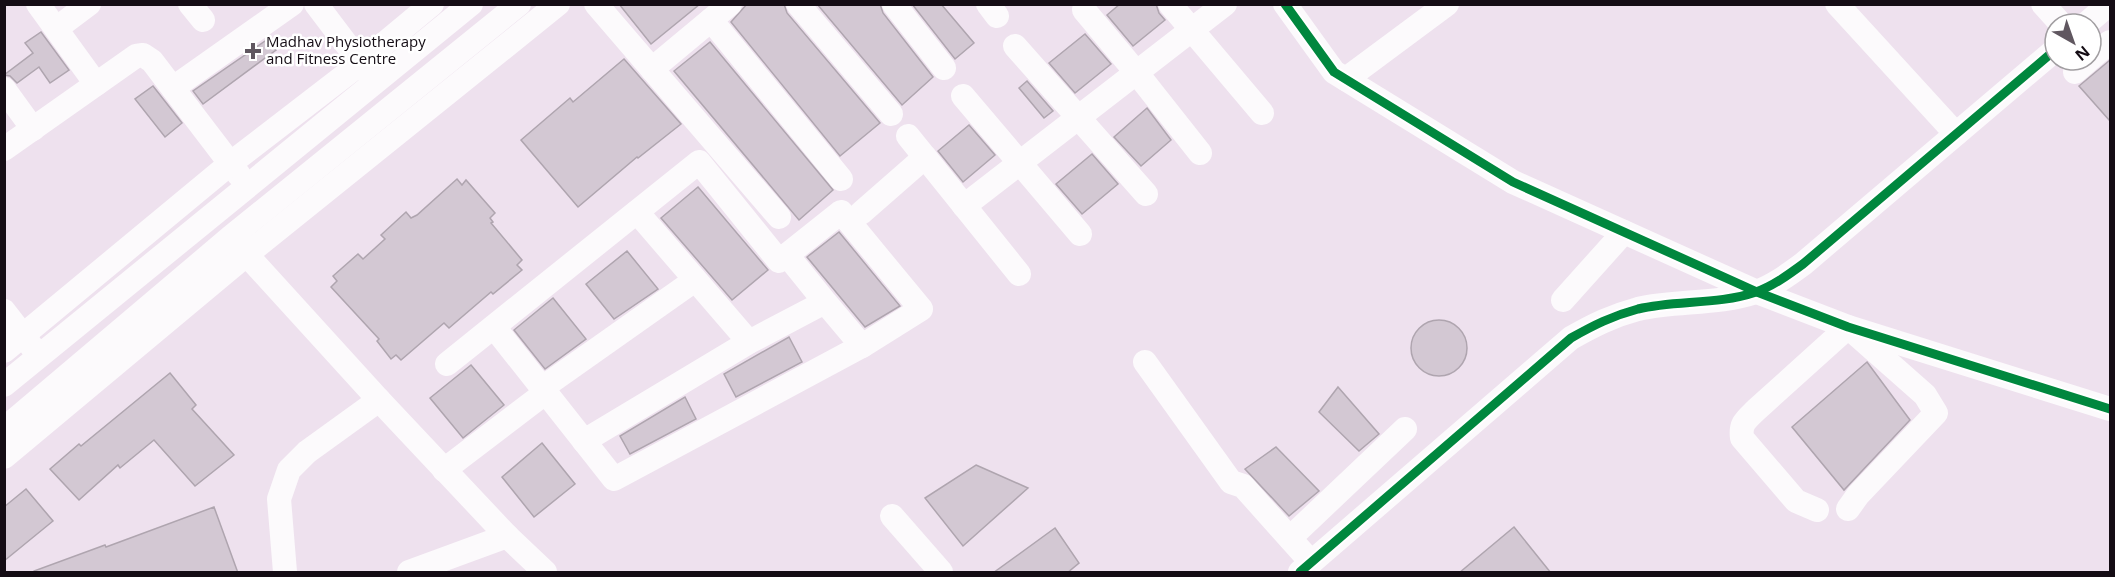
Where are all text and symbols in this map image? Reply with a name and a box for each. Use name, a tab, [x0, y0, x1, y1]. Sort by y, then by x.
north arrow	[2043, 12, 2103, 72]
place label: Madhav Physiotherapy and Fitness Centre	[266, 31, 426, 68]
text: N	[2071, 41, 2095, 66]
marker: Madhav Physiotherapy and Fitness Centre	[244, 42, 262, 60]

